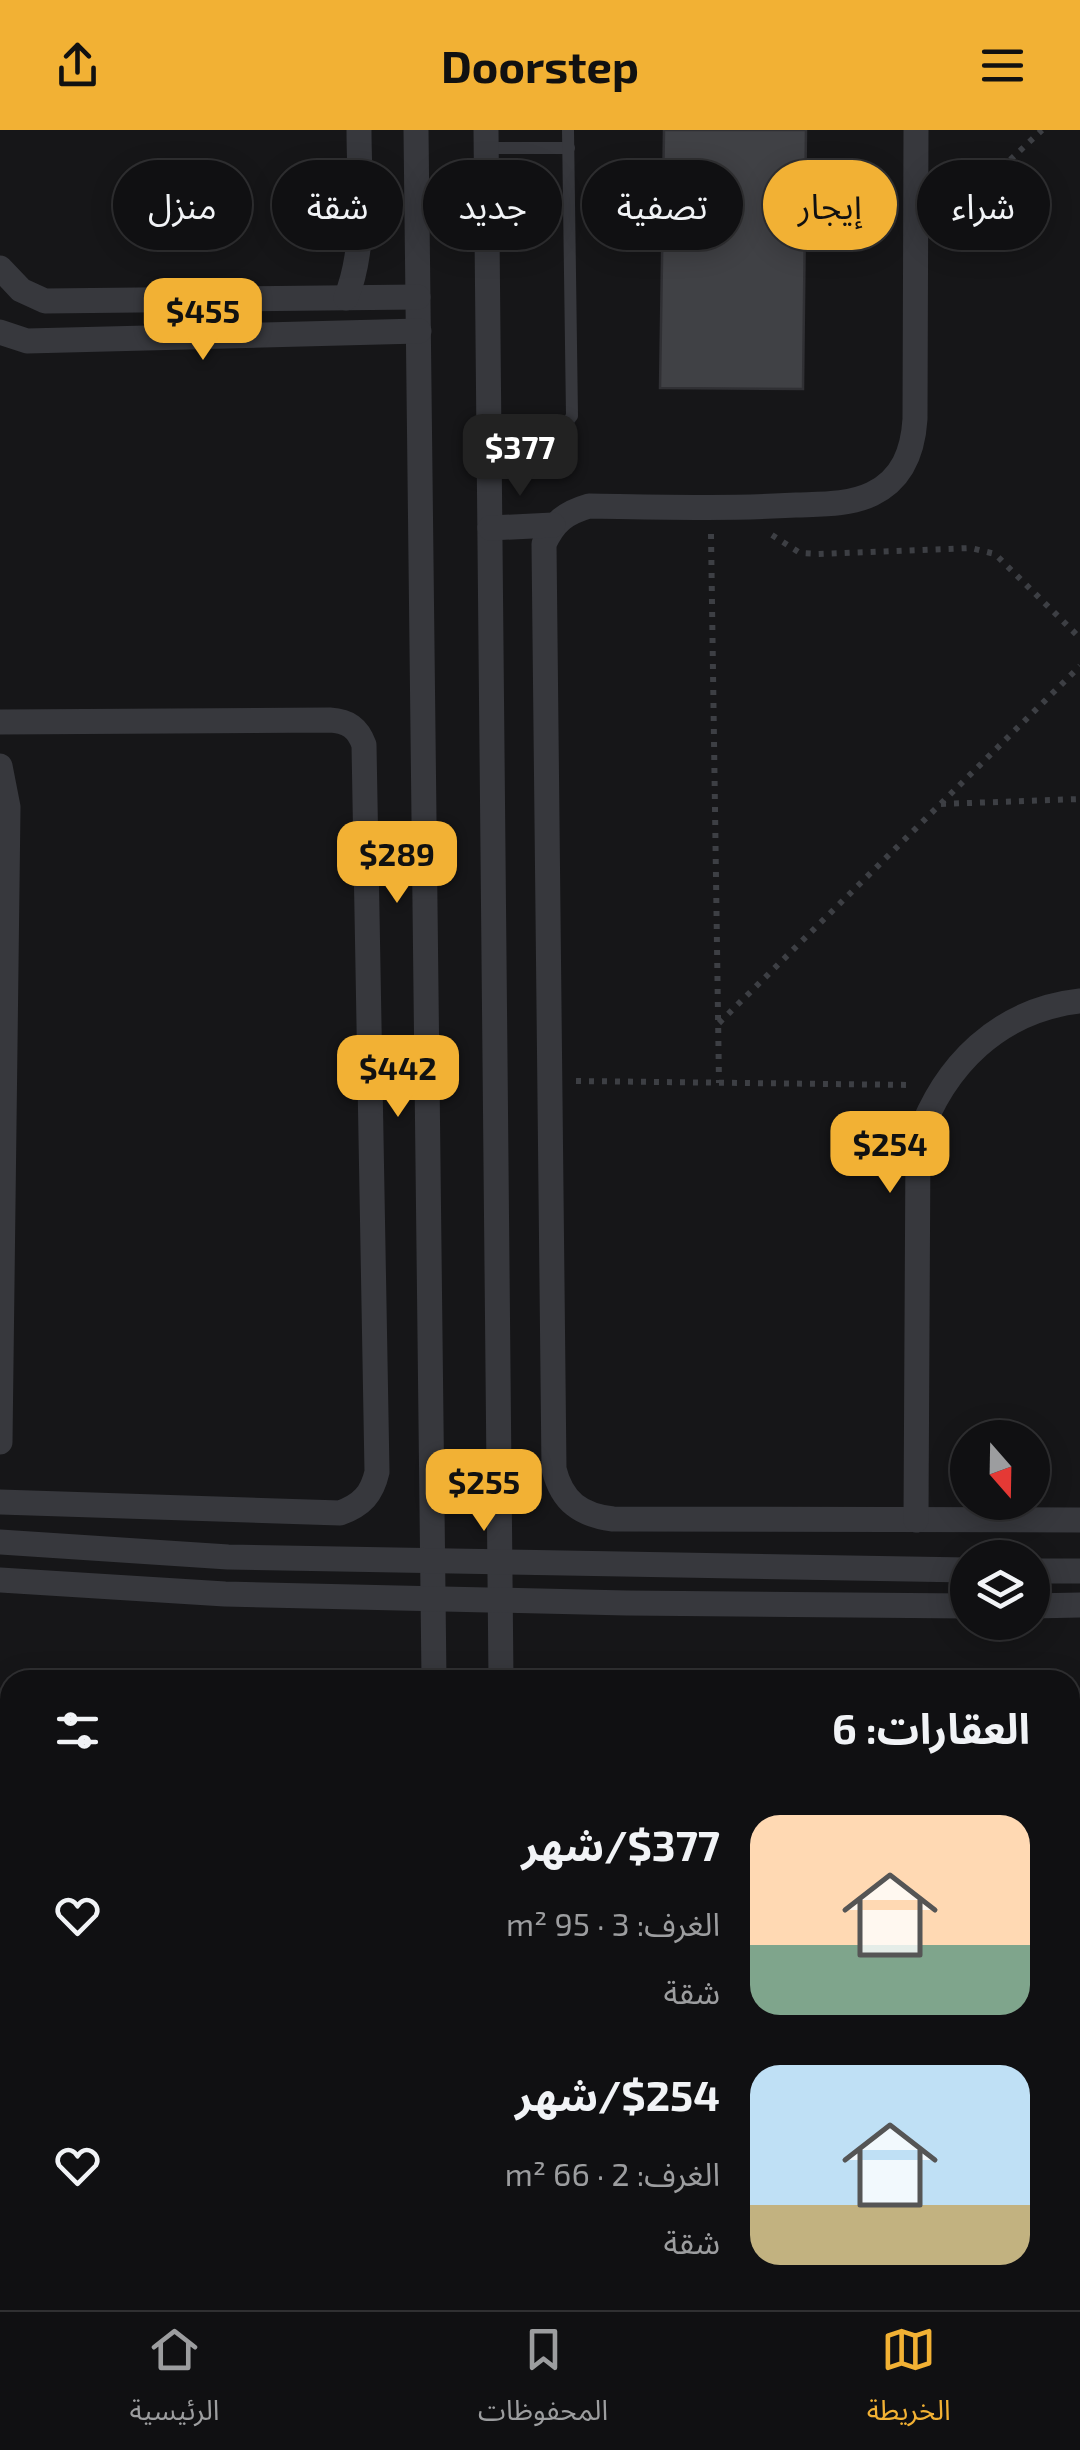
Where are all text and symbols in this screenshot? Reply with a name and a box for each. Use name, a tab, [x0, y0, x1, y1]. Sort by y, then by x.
icon: share	[50, 38, 105, 93]
text: Doorstep	[441, 38, 639, 92]
icon: menu	[975, 38, 1030, 93]
chip: منزل	[113, 160, 252, 250]
chip: شقة	[272, 160, 403, 250]
chip: جديد	[423, 160, 562, 250]
chip: تصفية	[582, 160, 743, 250]
chip: إيجار	[763, 160, 897, 250]
chip: شراء	[917, 160, 1050, 250]
pin: $455	[144, 278, 262, 363]
text: $455	[166, 291, 240, 329]
pin: $377	[461, 414, 579, 499]
text: $377	[485, 427, 555, 465]
pin: $289	[338, 821, 456, 906]
text: $289	[359, 834, 435, 872]
pin: $442	[339, 1035, 457, 1120]
text: $442	[359, 1048, 437, 1086]
pin: $254	[831, 1111, 949, 1196]
text: $254	[852, 1124, 928, 1162]
north arrow	[950, 1420, 1050, 1520]
map controls	[950, 1420, 1050, 1640]
pin: $255	[425, 1449, 543, 1534]
text: $255	[448, 1462, 520, 1500]
button: layers	[950, 1540, 1050, 1640]
text: العقارات: 6	[832, 1702, 1030, 1752]
icon: filters	[50, 1703, 105, 1758]
text: $377/شهر	[521, 1819, 720, 1869]
icon: home	[830, 1855, 950, 1975]
icon: heart	[50, 1888, 105, 1943]
text: الغرف: 3 · 95 m²	[506, 1904, 720, 1942]
text: شقة	[664, 1972, 720, 2010]
text: $254/شهر	[515, 2069, 720, 2119]
icon: home	[830, 2105, 950, 2225]
icon: heart	[50, 2138, 105, 2193]
text: الغرف: 2 · 66 m²	[505, 2154, 720, 2192]
text: شقة	[664, 2222, 720, 2260]
tab: الرئيسية	[129, 2322, 219, 2441]
tab: المحفوظات	[478, 2322, 608, 2441]
tab: الخريطة	[867, 2322, 951, 2441]

